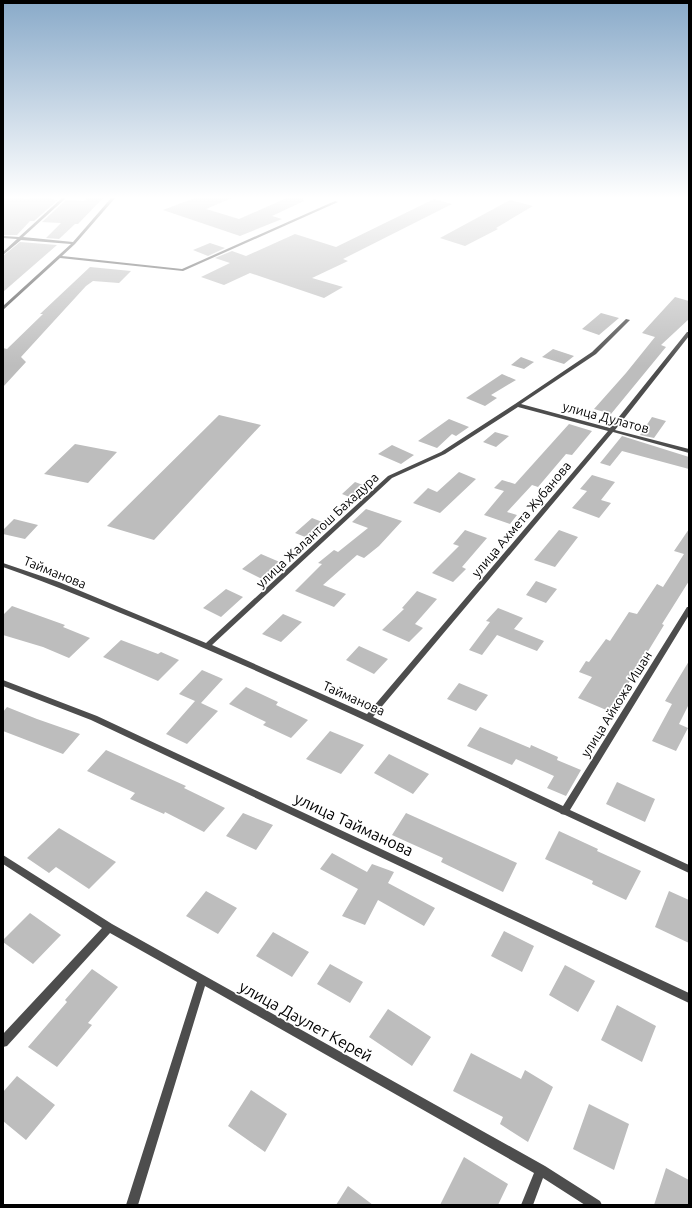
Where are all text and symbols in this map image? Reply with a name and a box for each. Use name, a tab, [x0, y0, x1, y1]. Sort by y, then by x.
street label: улица Дулатов	[561, 399, 651, 435]
street label: улица Ахмета Жубанова	[469, 458, 573, 580]
street label: улица Жалантош Бахадура	[253, 470, 381, 590]
street label: Тайманова	[22, 553, 88, 591]
street label: улица Айкожа Ишан	[578, 649, 654, 759]
street label: Тайманова	[321, 678, 387, 718]
street label: улица Тайманова	[292, 789, 416, 859]
street label: улица Даулет Керей	[236, 977, 376, 1065]

